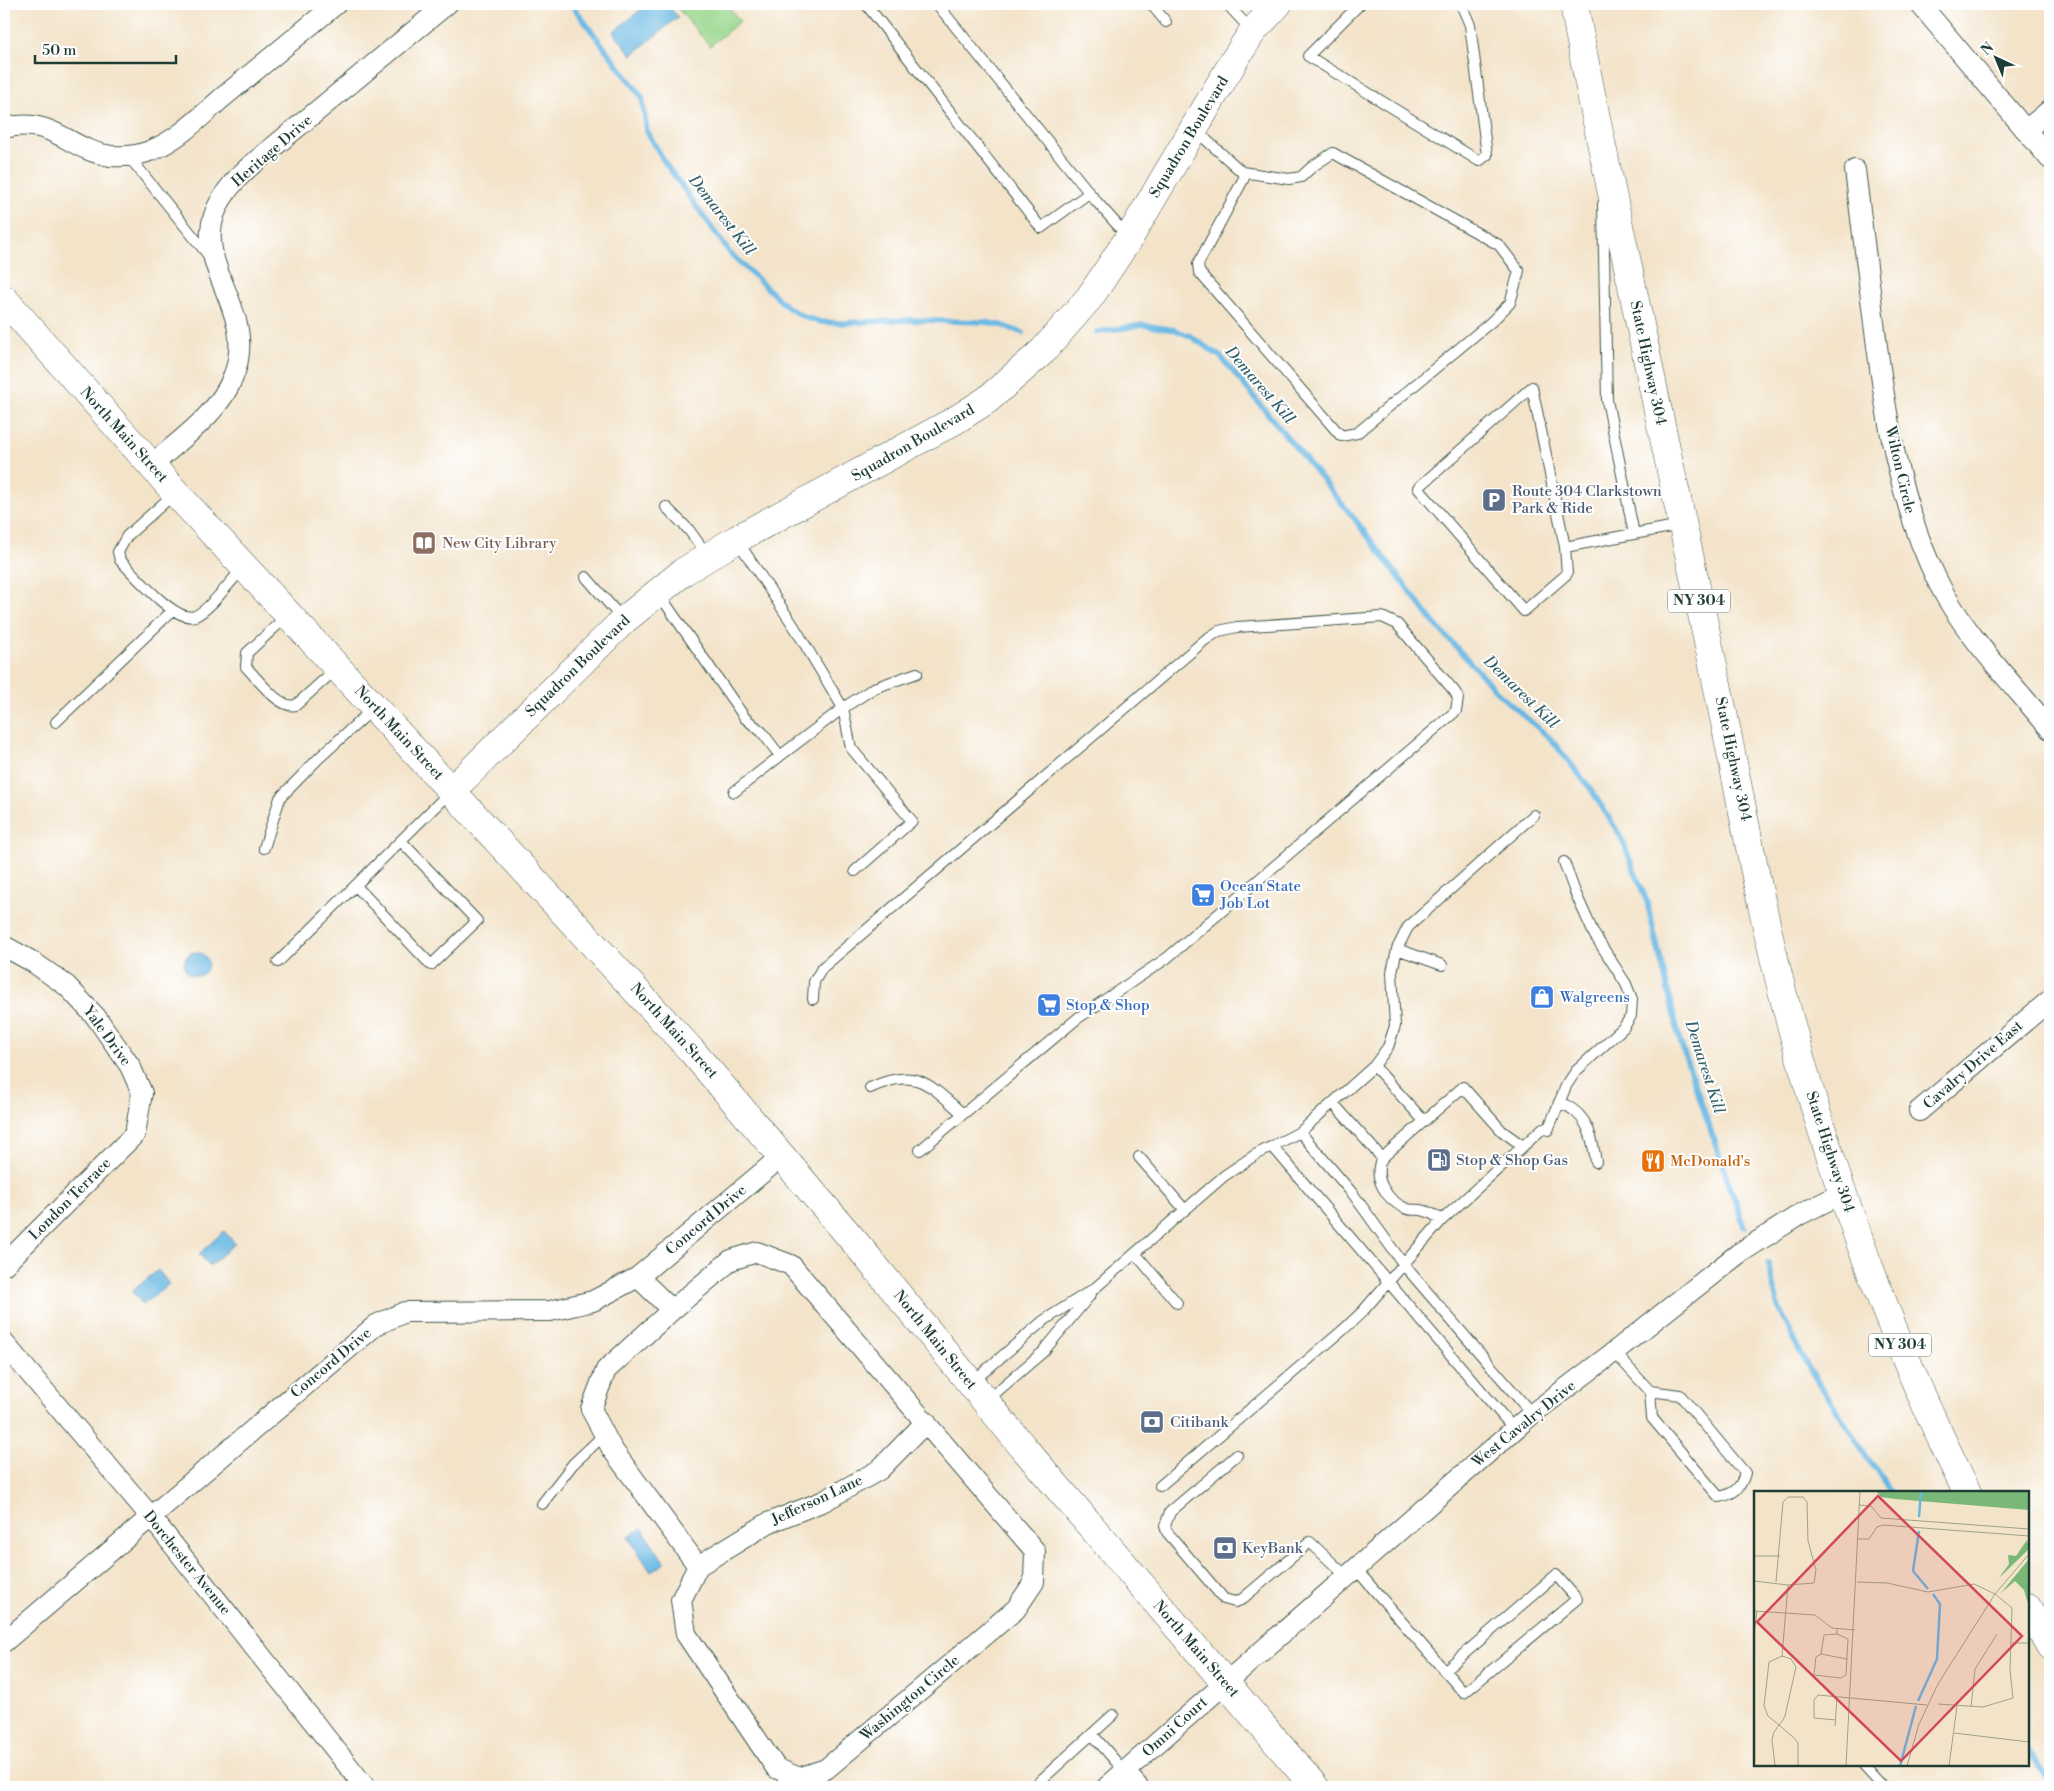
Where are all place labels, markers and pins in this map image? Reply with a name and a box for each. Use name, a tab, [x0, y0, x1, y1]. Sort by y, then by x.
place label: Route 304 Clarkstown Park & Ride	[1512, 482, 1662, 518]
parking icon: Route 304 Clarkstown Park & Ride	[1481, 487, 1507, 513]
library icon: New City Library	[411, 530, 437, 556]
place label: New City Library	[442, 534, 557, 553]
place label: Ocean State Job Lot	[1219, 877, 1301, 913]
supermarket icon: Ocean State Job Lot	[1190, 882, 1216, 908]
shop icon: Walgreens	[1529, 984, 1555, 1010]
place label: Walgreens	[1559, 988, 1630, 1007]
supermarket icon: Stop & Shop	[1036, 992, 1062, 1018]
place label: Stop & Shop	[1066, 996, 1150, 1015]
fuel station icon: Stop & Shop Gas	[1426, 1147, 1452, 1173]
restaurant icon: McDonald's	[1640, 1148, 1666, 1174]
place label: Stop & Shop Gas	[1456, 1151, 1568, 1170]
place label: McDonald's	[1670, 1152, 1750, 1171]
bank icon: Citibank	[1139, 1409, 1165, 1435]
place label: Citibank	[1170, 1413, 1229, 1432]
bank icon: KeyBank	[1212, 1535, 1238, 1561]
place label: KeyBank	[1242, 1539, 1304, 1558]

